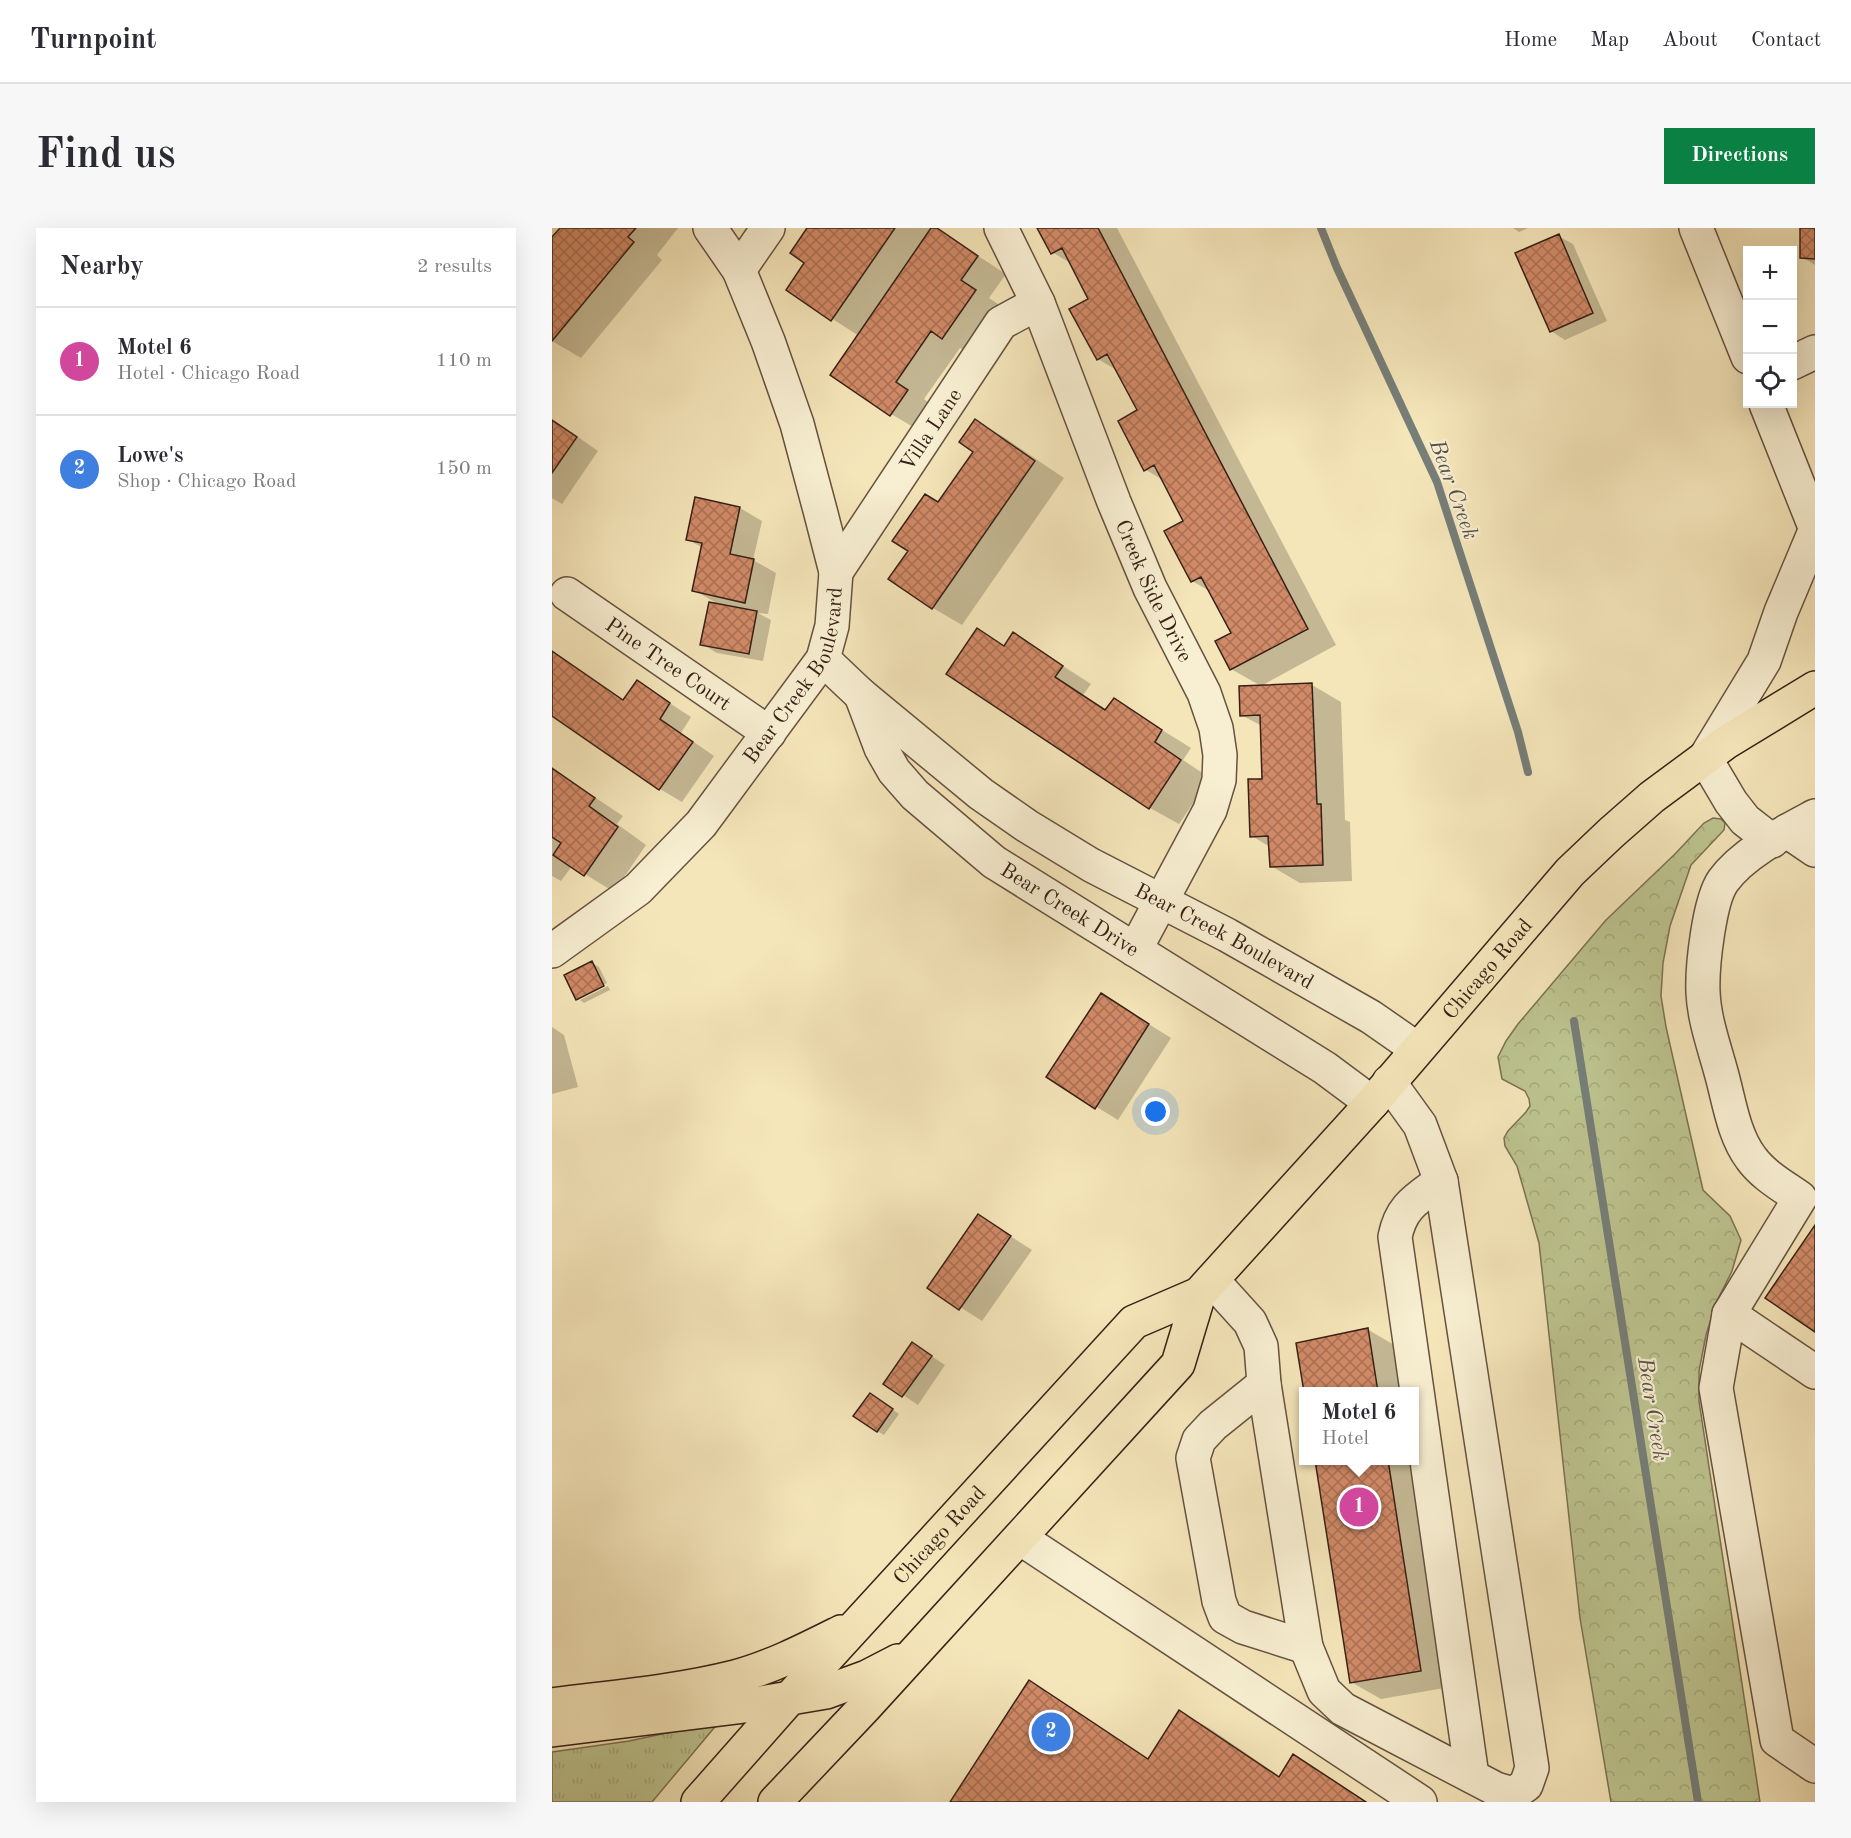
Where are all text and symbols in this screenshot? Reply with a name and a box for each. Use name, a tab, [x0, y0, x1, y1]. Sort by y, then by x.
text: Turnpoint	[30, 27, 157, 55]
text: Home	[1504, 30, 1557, 51]
text: Map	[1590, 30, 1629, 51]
text: About	[1662, 30, 1718, 51]
text: Contact	[1751, 30, 1821, 51]
button: Directions	[1664, 128, 1815, 184]
text: Find us	[36, 135, 175, 177]
map controls	[1743, 246, 1797, 408]
button: +	[1743, 246, 1797, 300]
text: Nearby	[60, 254, 144, 280]
text: 2 results	[417, 257, 492, 277]
button: −	[1743, 300, 1797, 354]
text: Motel 6	[117, 337, 192, 359]
text: 1	[74, 351, 85, 371]
text: 110 m	[436, 351, 492, 371]
button: locate	[1743, 354, 1797, 408]
text: Hotel · Chicago Road	[117, 364, 300, 384]
street label: Villa Lane	[897, 385, 966, 475]
water label: Bear Creek	[1425, 436, 1481, 543]
text: Lowe's	[117, 445, 183, 467]
text: 2	[74, 459, 85, 479]
text: 150 m	[436, 459, 492, 479]
text: Shop · Chicago Road	[117, 472, 297, 492]
street label: Creek Side Drive	[1111, 517, 1195, 666]
street label: Bear Creek Boulevard	[740, 586, 847, 768]
street label: Pine Tree Court	[601, 615, 734, 715]
street label: Bear Creek Drive	[996, 860, 1142, 961]
street label: Bear Creek Boulevard	[1131, 880, 1317, 994]
street label: Chicago Road	[1440, 915, 1537, 1024]
your location	[1141, 1097, 1170, 1126]
water label: Bear Creek	[1633, 1355, 1671, 1463]
popup	[1299, 1387, 1419, 1465]
text: Motel 6	[1322, 1402, 1396, 1424]
text: Hotel	[1322, 1429, 1369, 1449]
street label: Chicago Road	[890, 1483, 990, 1589]
pin: 1	[1340, 1484, 1378, 1530]
pin: 2	[1032, 1710, 1070, 1754]

